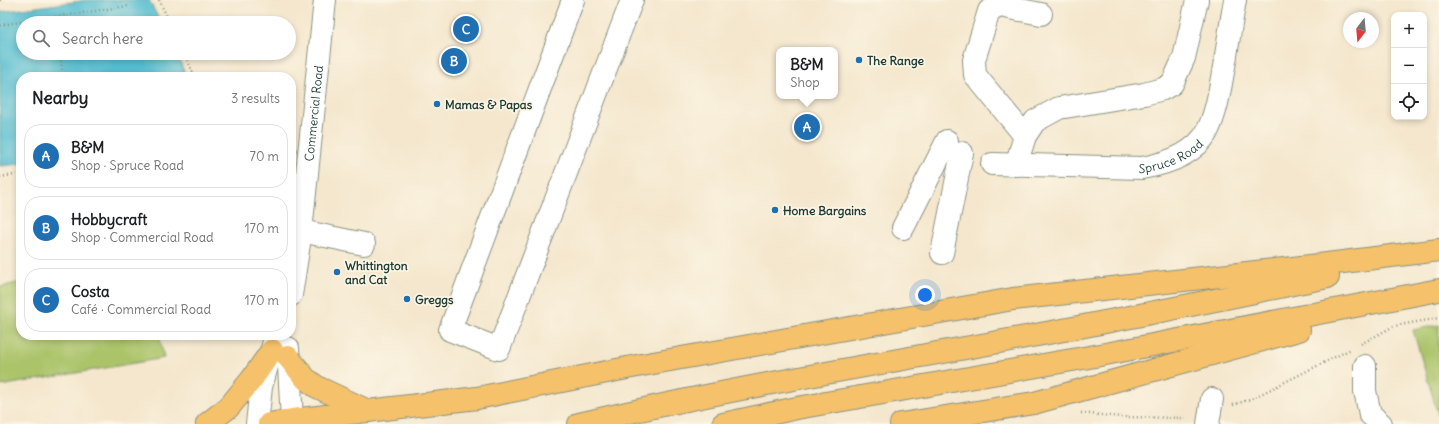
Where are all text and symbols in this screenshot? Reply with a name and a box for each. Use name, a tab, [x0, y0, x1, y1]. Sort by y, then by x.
north arrow	[1343, 12, 1379, 48]
map controls	[1391, 12, 1427, 120]
button: +	[1391, 12, 1427, 48]
pin: C	[453, 14, 479, 44]
search box	[16, 16, 296, 60]
icon: search	[30, 27, 52, 49]
text: Search here	[62, 29, 143, 48]
pin: B	[441, 46, 467, 76]
popup	[776, 47, 838, 99]
button: −	[1391, 48, 1427, 84]
place label: The Range	[867, 53, 925, 69]
text: B&M	[790, 55, 824, 74]
marker: The Range	[854, 55, 864, 65]
street label: Commercial Road	[301, 65, 326, 162]
text: Shop	[790, 74, 820, 91]
button: locate	[1391, 84, 1427, 120]
text: Nearby	[32, 87, 88, 109]
text: 3 results	[231, 90, 280, 107]
place label: Mamas & Papas	[445, 97, 533, 113]
marker: Mamas & Papas	[432, 99, 442, 109]
pin: A	[794, 112, 820, 142]
street label: Spruce Road	[1138, 136, 1206, 176]
text: B&M	[71, 138, 104, 157]
text: A	[42, 148, 50, 165]
text: 70 m	[250, 148, 279, 165]
text: Shop · Spruce Road	[71, 157, 184, 174]
place label: Home Bargains	[783, 203, 867, 219]
marker: Home Bargains	[770, 205, 780, 215]
text: Hobbycraft	[71, 210, 147, 229]
text: B	[42, 220, 50, 237]
text: 170 m	[244, 220, 279, 237]
text: Shop · Commercial Road	[71, 229, 214, 246]
place label: Whittington and Cat	[345, 258, 408, 287]
marker: Whittington and Cat	[332, 267, 342, 277]
text: Costa	[71, 282, 110, 301]
your location	[915, 285, 935, 305]
text: C	[42, 292, 50, 309]
text: 170 m	[244, 292, 279, 309]
place label: Greggs	[415, 292, 454, 308]
marker: Greggs	[402, 294, 412, 304]
text: Café · Commercial Road	[71, 301, 211, 318]

